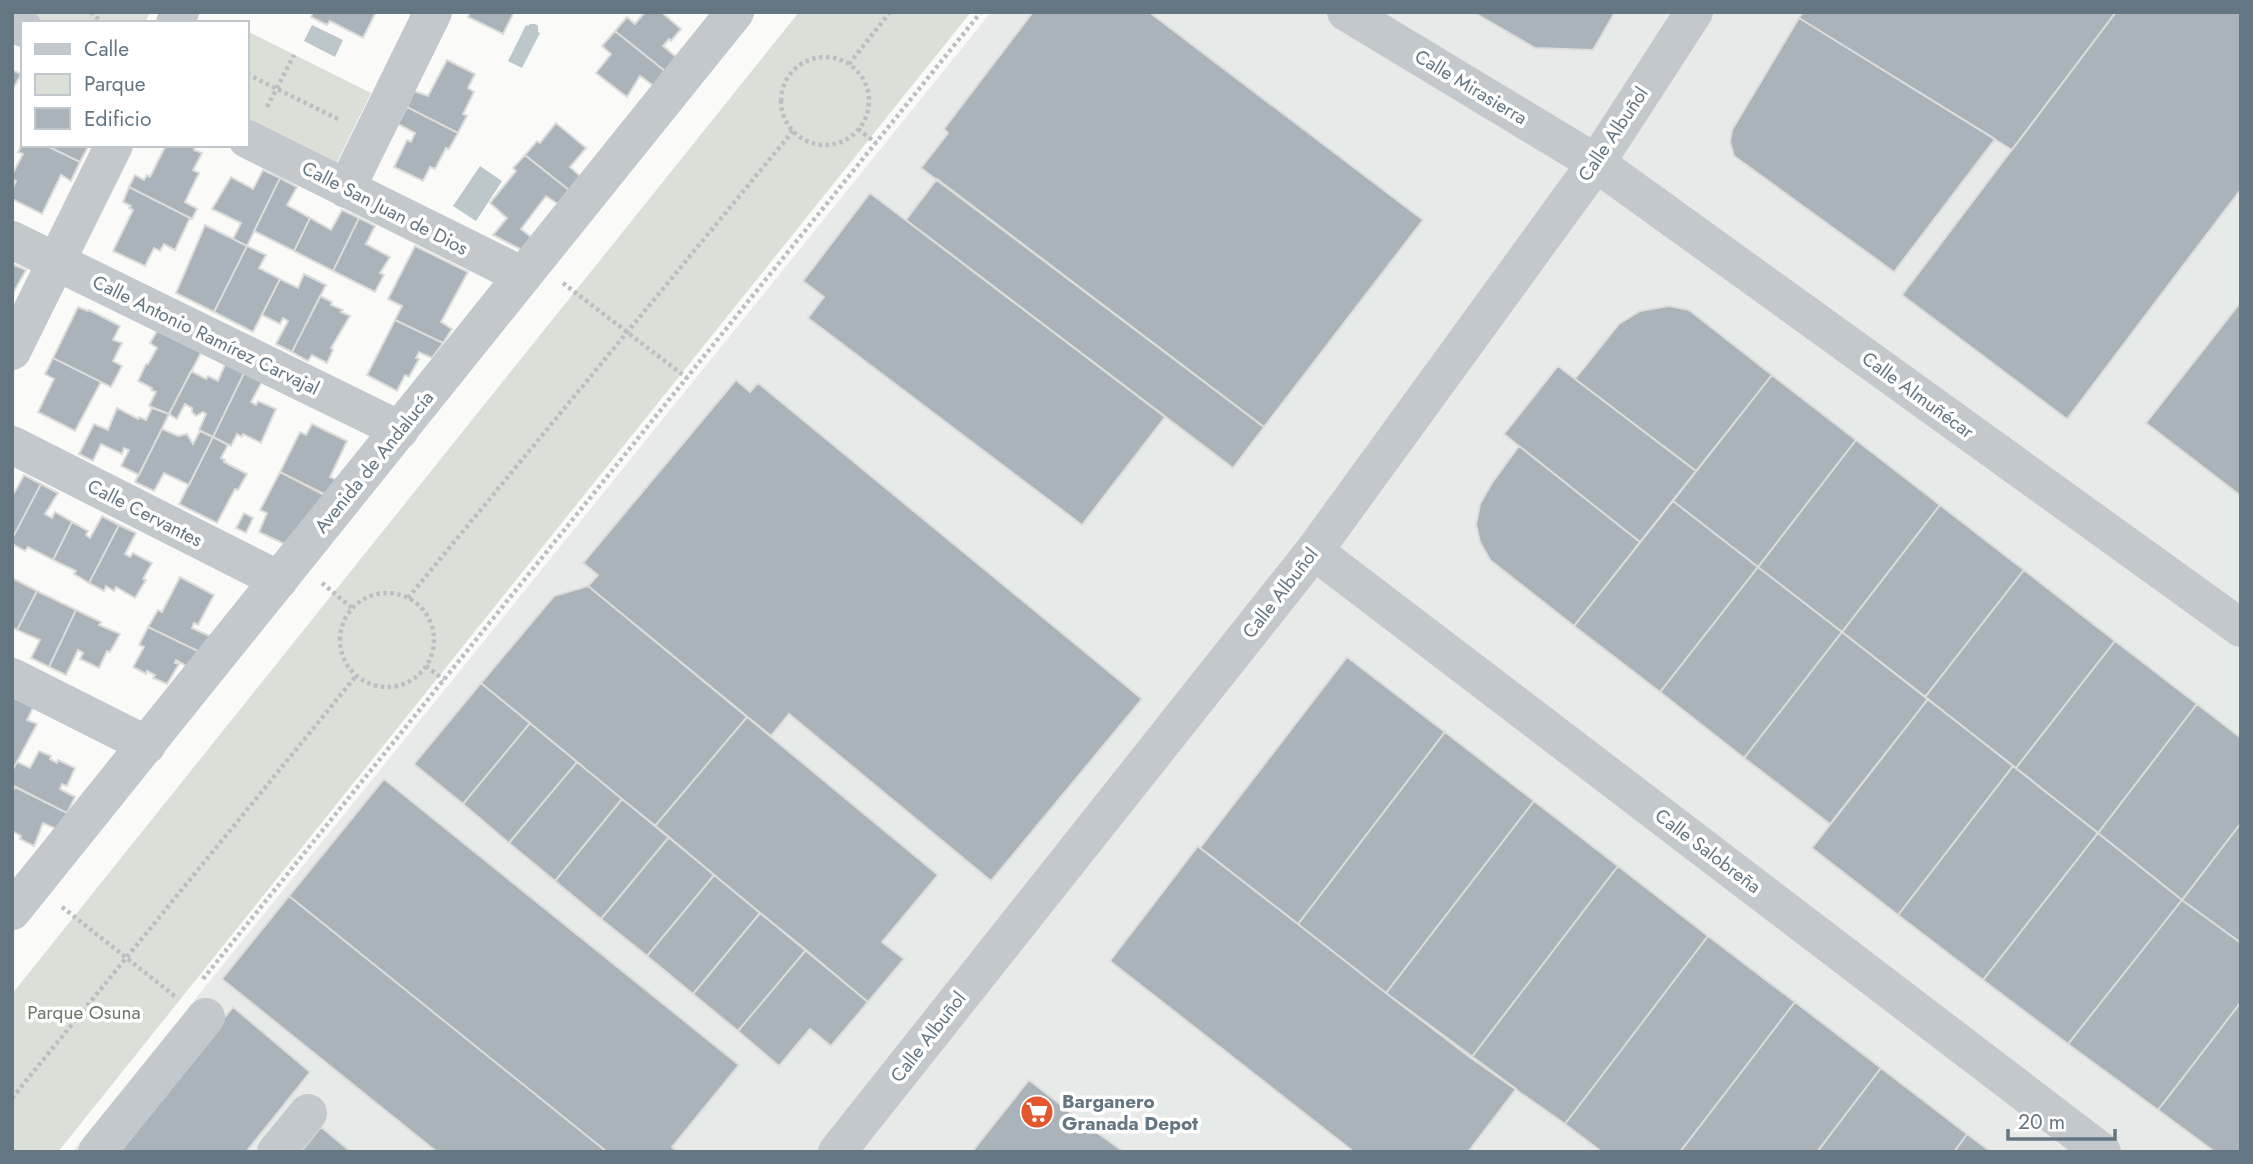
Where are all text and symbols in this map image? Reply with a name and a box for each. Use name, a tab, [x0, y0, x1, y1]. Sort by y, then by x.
legend	[21, 21, 248, 147]
text: Calle	[84, 34, 129, 64]
street label: Calle Mirasierra	[1410, 43, 1532, 131]
text: Parque	[84, 69, 146, 99]
street label: Calle Albuñol	[1571, 81, 1655, 187]
text: Edificio	[84, 104, 151, 134]
street label: Calle San Juan de Dios	[297, 154, 473, 262]
street label: Calle Antonio Ramírez Carvajal	[88, 268, 324, 402]
street label: Calle Almuñécar	[1856, 345, 1980, 445]
street label: Avenida de Andalucía	[308, 385, 440, 539]
street label: Calle Cervantes	[83, 472, 207, 554]
street label: Calle Albuñol	[1236, 542, 1324, 644]
street label: Calle Salobreña	[1649, 802, 1767, 900]
street label: Calle Albuñol	[884, 986, 972, 1088]
park label: Parque Osuna	[27, 999, 141, 1026]
place label: Barganero Granada Depot	[1062, 1088, 1198, 1137]
supermarket icon: Barganero Granada Depot	[1018, 1093, 1056, 1131]
scale bar	[2008, 1098, 2115, 1142]
text: 20 m	[2018, 1107, 2065, 1137]

